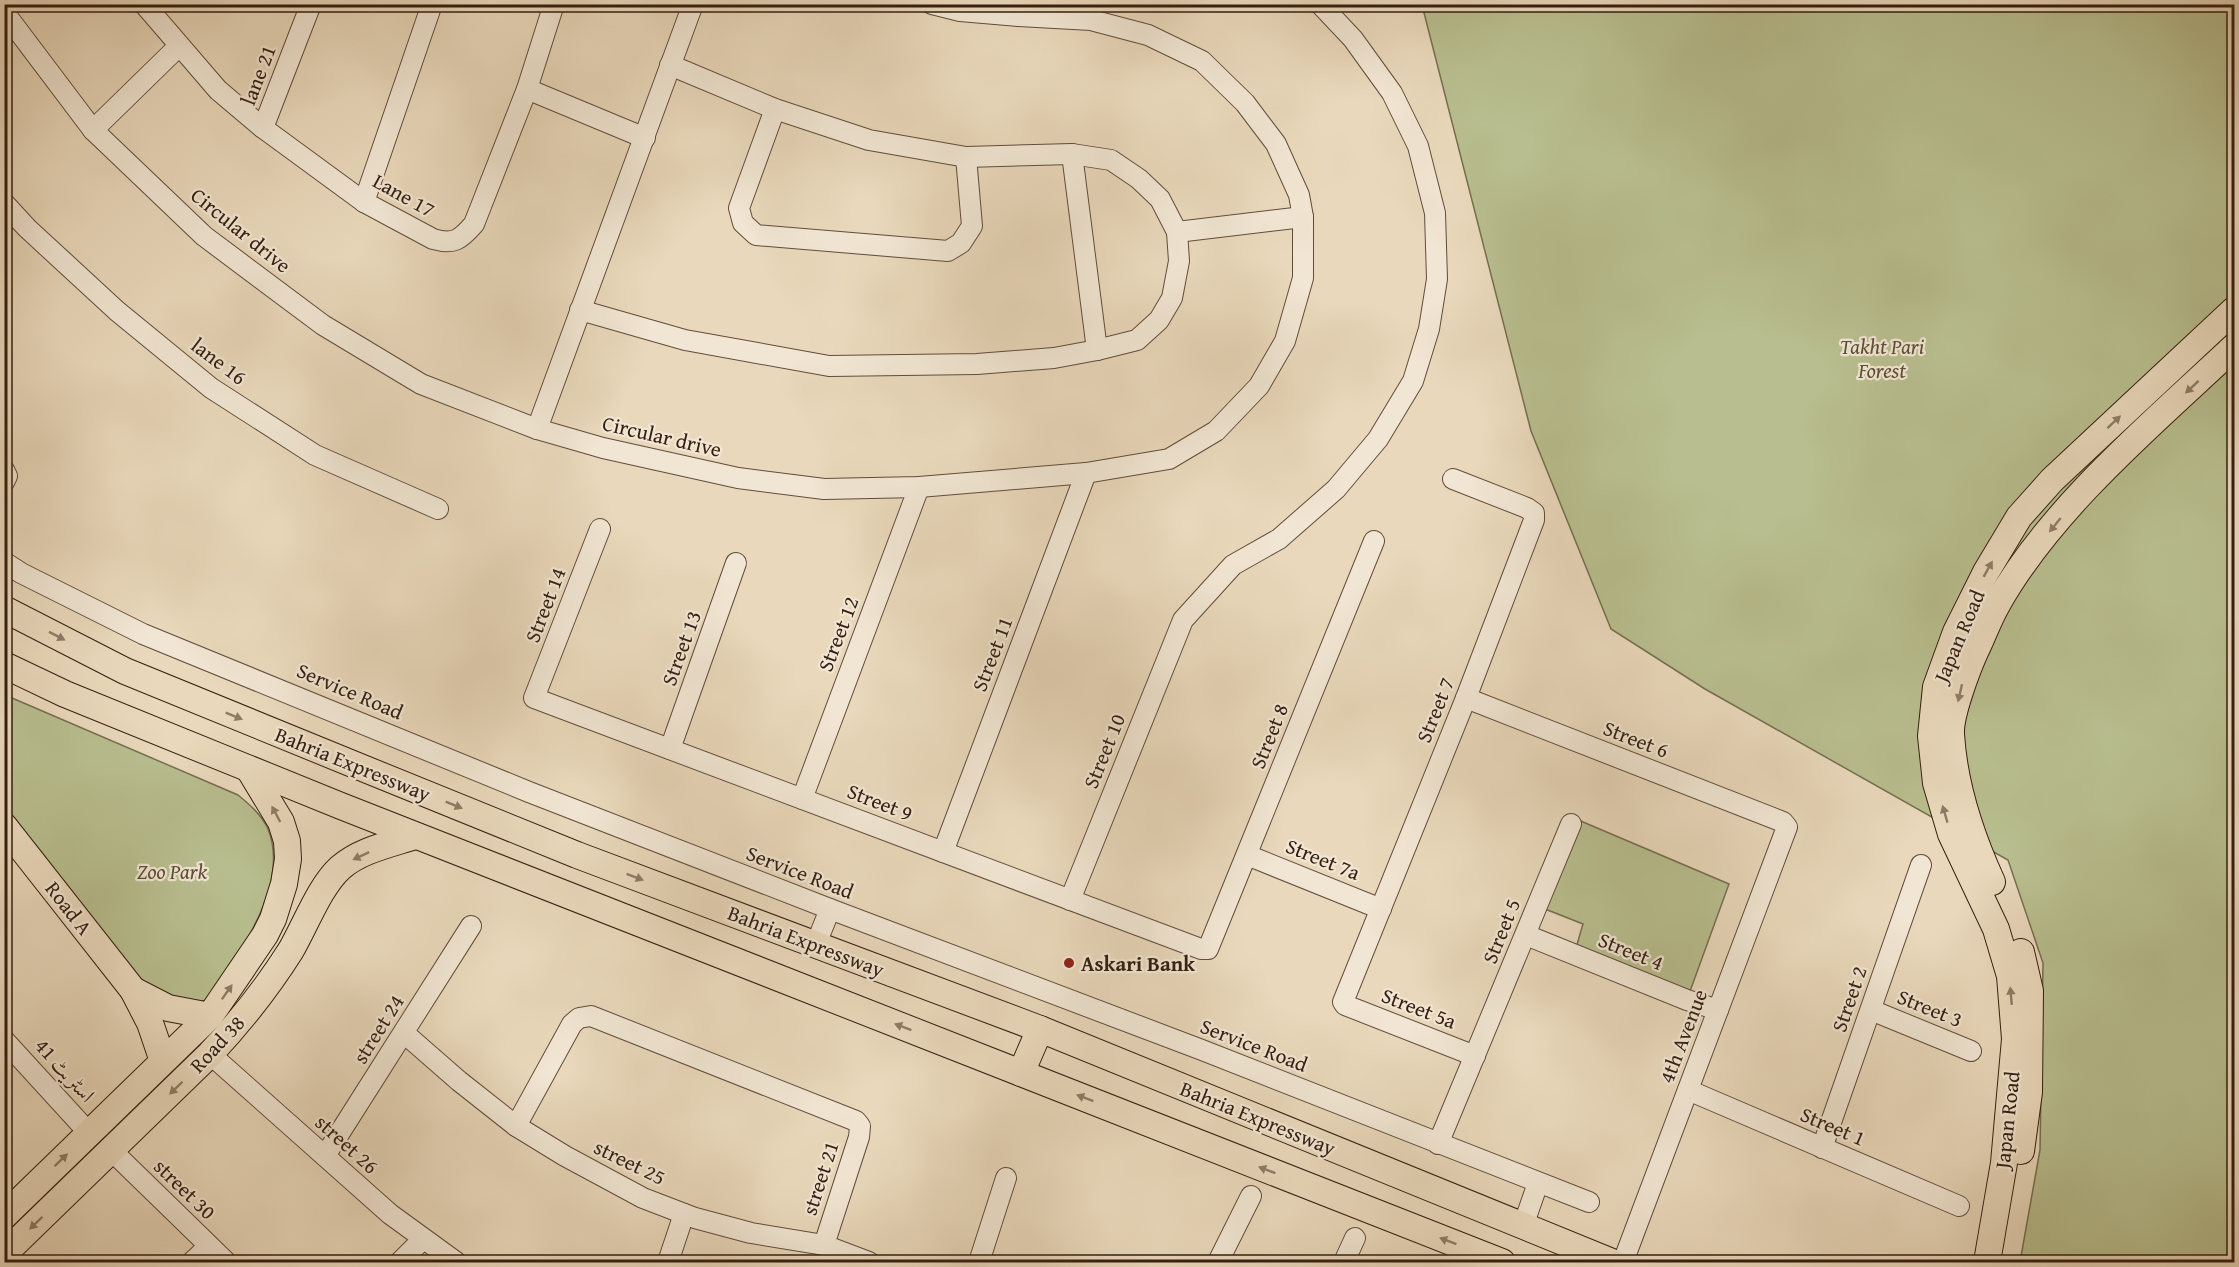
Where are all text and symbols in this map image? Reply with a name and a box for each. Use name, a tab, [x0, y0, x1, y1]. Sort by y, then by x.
street label: lane 21	[232, 40, 284, 110]
street label: Lane 17	[367, 165, 441, 225]
street label: Circular drive	[184, 180, 298, 280]
street label: lane 16	[185, 330, 253, 392]
park label: Takht Pari Forest	[1840, 331, 1925, 386]
one-way arrow	[2185, 379, 2199, 393]
street label: Circular drive	[600, 407, 725, 465]
one-way arrow	[2106, 416, 2121, 429]
one-way arrow	[2048, 517, 2061, 533]
one-way arrow	[1983, 560, 1993, 577]
street label: Street 14	[517, 563, 573, 647]
street label: Japan Road	[1924, 584, 1993, 690]
street label: Street 12	[810, 592, 866, 676]
street label: Street 13	[653, 606, 709, 690]
street label: Street 11	[964, 612, 1020, 696]
one-way arrow	[48, 631, 65, 641]
street label: Service Road	[292, 655, 409, 728]
street label: Street 7	[1408, 673, 1462, 747]
one-way arrow	[1954, 684, 1964, 703]
street label: Street 8	[1242, 699, 1296, 773]
street label: Street 10	[1075, 709, 1133, 793]
one-way arrow	[226, 711, 244, 721]
street label: Street 6	[1599, 712, 1673, 766]
street label: Bahria Expressway	[271, 719, 436, 810]
street label: Street 9	[843, 775, 917, 829]
one-way arrow	[445, 800, 463, 810]
one-way arrow	[271, 805, 281, 822]
one-way arrow	[1940, 805, 1949, 823]
street label: Street 7a	[1281, 830, 1365, 888]
street label: Service Road	[742, 837, 859, 907]
one-way arrow	[352, 852, 369, 861]
park label: Zoo Park	[137, 856, 207, 887]
one-way arrow	[626, 872, 644, 882]
street label: Road A	[38, 874, 100, 942]
street label: Street 5	[1474, 894, 1528, 968]
street label: Bahria Expressway	[723, 897, 889, 985]
street label: Street 4	[1594, 924, 1668, 978]
place label: Askari Bank	[1081, 948, 1196, 979]
marker: Askari Bank	[1062, 956, 1076, 970]
street label: Street 2	[1823, 962, 1875, 1036]
street label: Street 5a	[1377, 980, 1461, 1036]
street label: Street 3	[1893, 981, 1967, 1035]
one-way arrow	[221, 984, 233, 1000]
street label: 4th Avenue	[1651, 984, 1715, 1088]
one-way arrow	[2006, 987, 2016, 1006]
street label: street 24	[345, 989, 411, 1069]
street label: Road 38	[182, 1008, 252, 1080]
street label: Service Road	[1196, 1010, 1313, 1080]
one-way arrow	[894, 1022, 912, 1032]
street label: اسٹریٹ 41	[28, 1031, 102, 1109]
street label: Japan Road	[1986, 1069, 2028, 1173]
street label: Bahria Expressway	[1176, 1073, 1341, 1164]
one-way arrow	[169, 1080, 183, 1094]
one-way arrow	[1076, 1093, 1094, 1102]
street label: Street 1	[1796, 1098, 1870, 1154]
street label: street 26	[308, 1107, 386, 1181]
street label: street 25	[589, 1131, 671, 1193]
street label: street 21	[794, 1137, 846, 1219]
street label: street 30	[147, 1151, 223, 1227]
one-way arrow	[54, 1154, 68, 1168]
one-way arrow	[1257, 1164, 1275, 1174]
one-way arrow	[29, 1216, 43, 1230]
one-way arrow	[1439, 1236, 1457, 1245]

